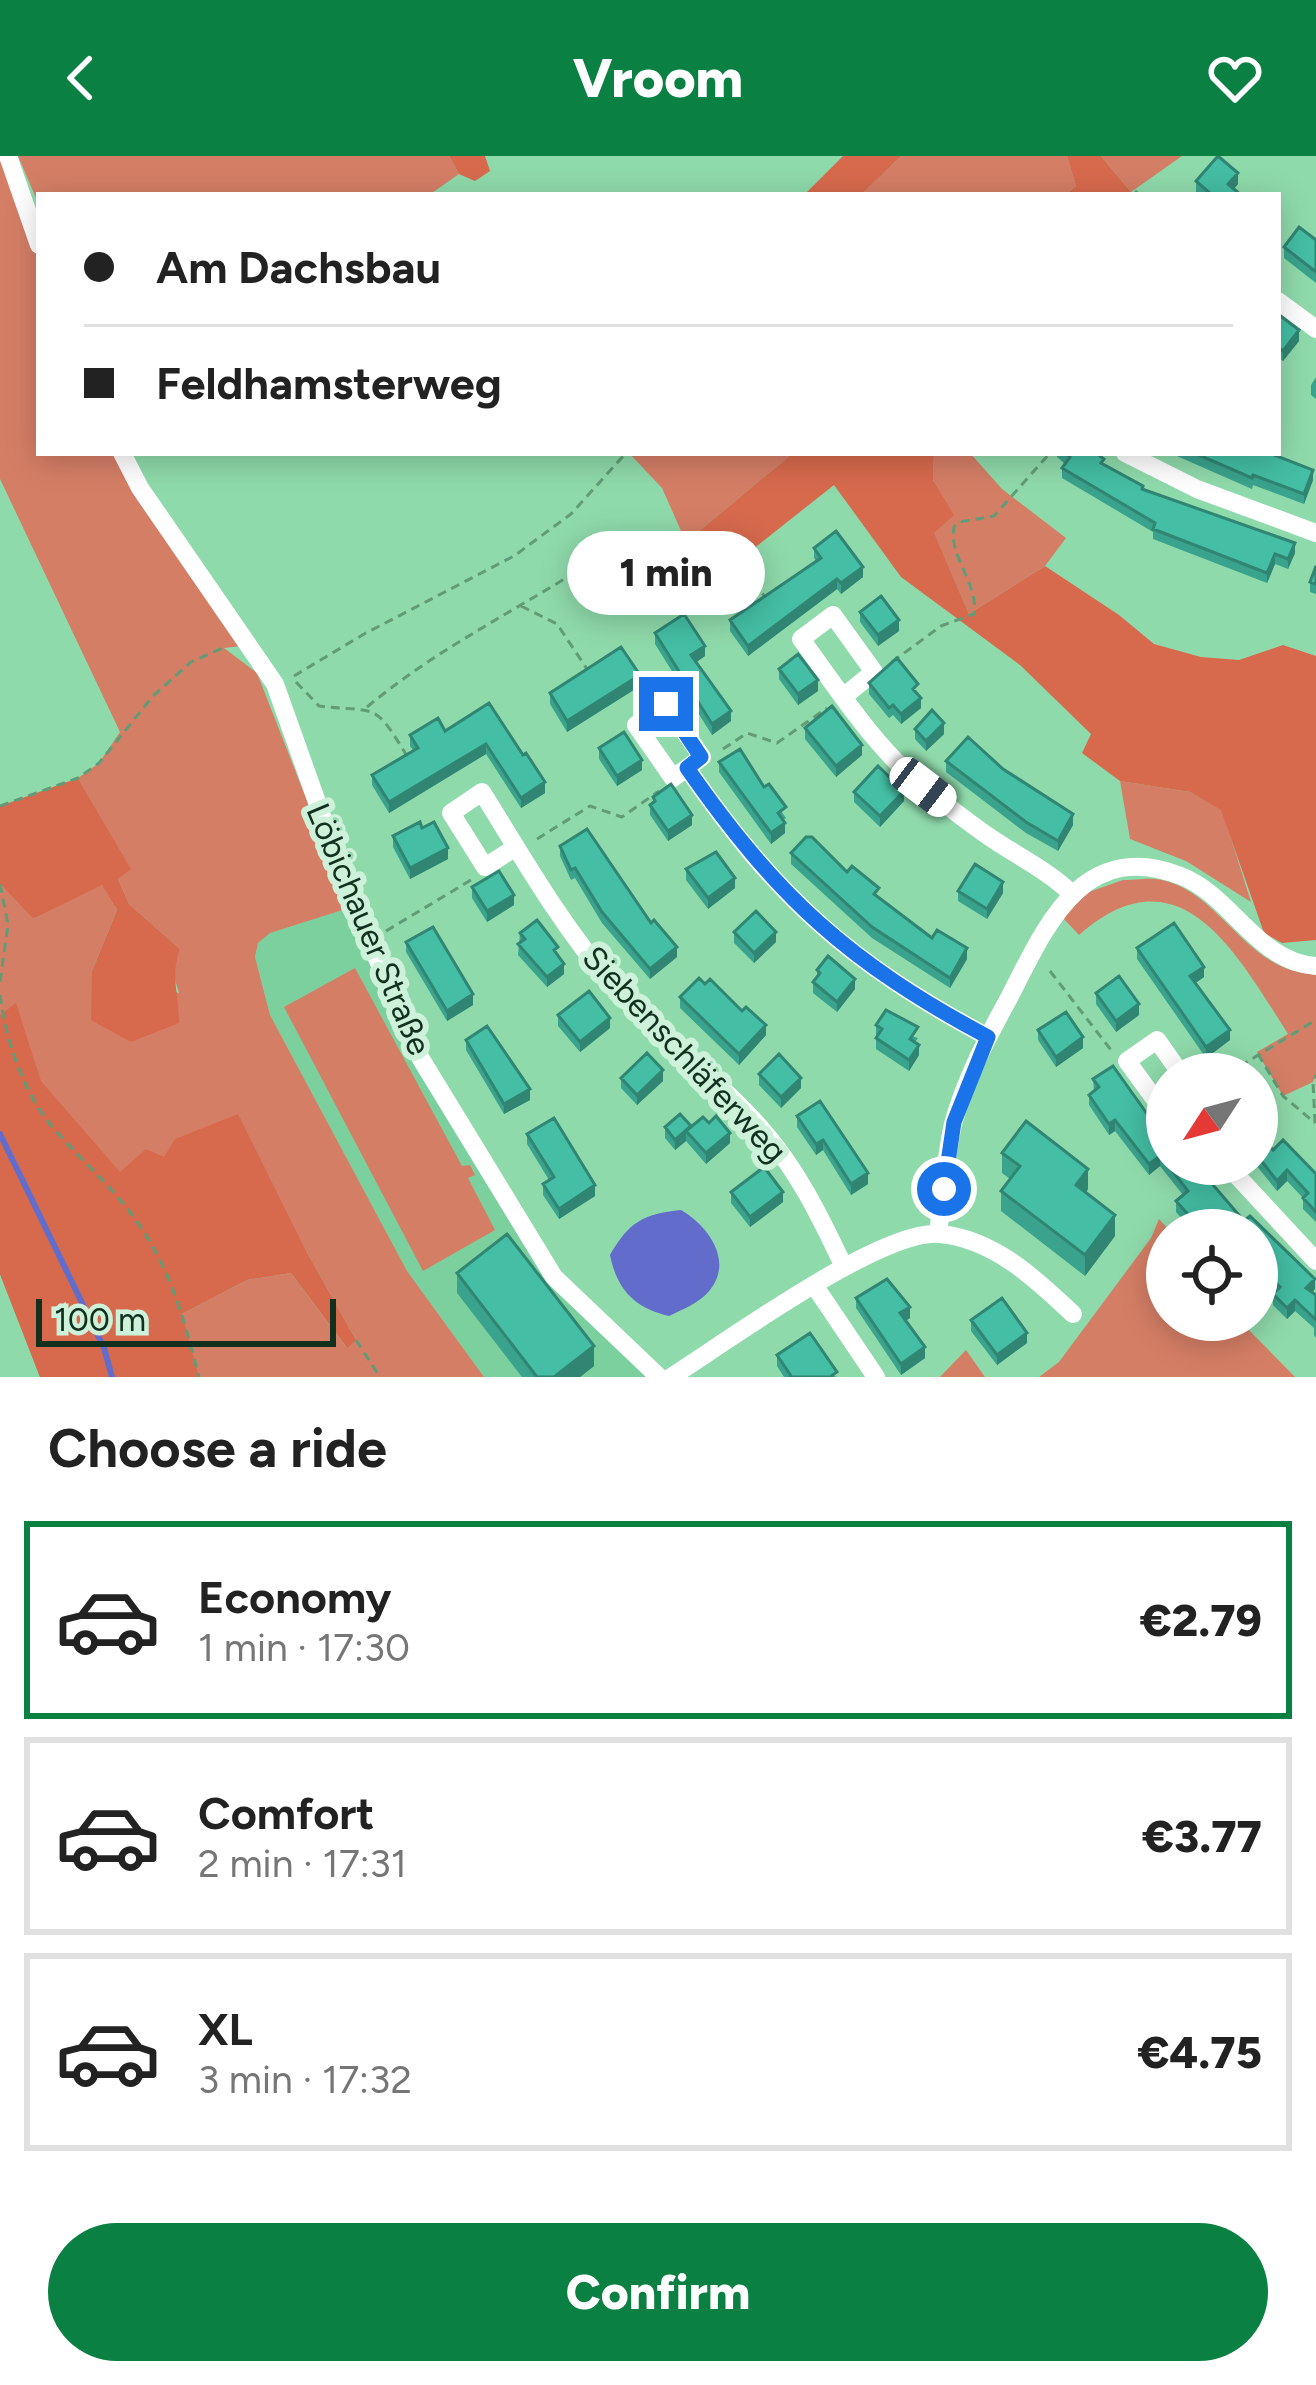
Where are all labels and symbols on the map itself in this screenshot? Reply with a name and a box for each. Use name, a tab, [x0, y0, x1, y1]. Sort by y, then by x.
callout: 1 min	[567, 530, 765, 614]
route end	[639, 677, 693, 731]
car	[883, 751, 963, 823]
street label: Löbichauer Straße	[298, 797, 440, 1061]
street label: Siebenschläferweg	[575, 938, 795, 1170]
north arrow	[1146, 1053, 1278, 1185]
route start	[917, 1162, 971, 1216]
scale bar	[36, 1293, 336, 1346]

